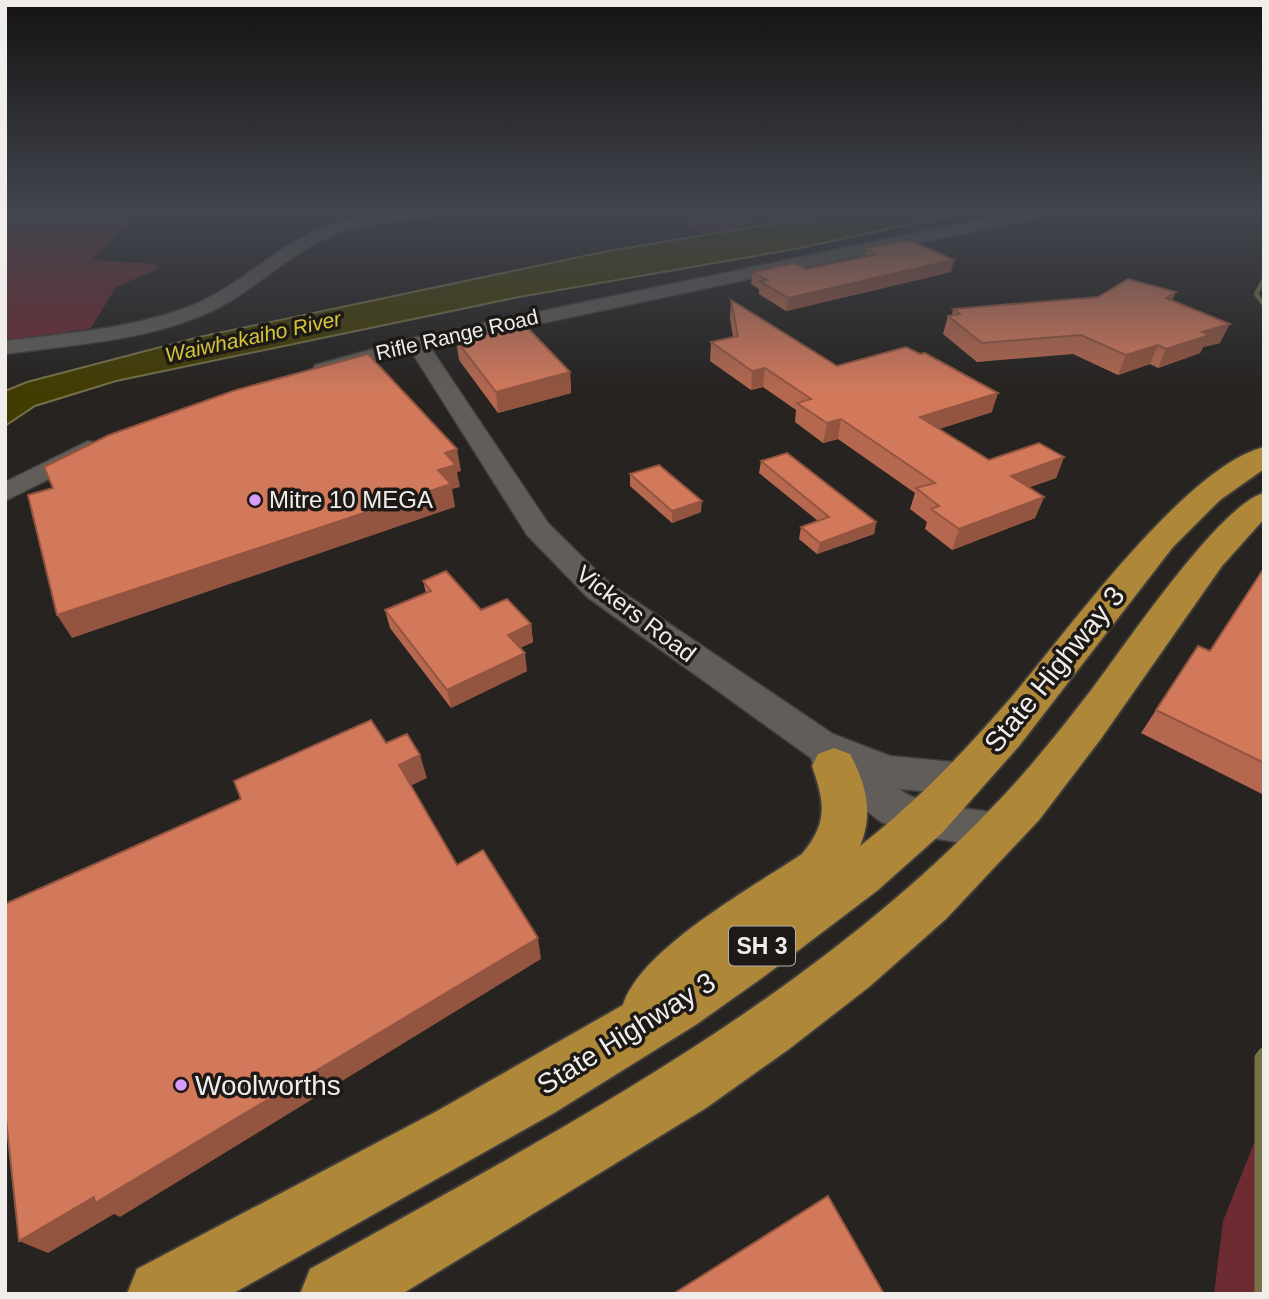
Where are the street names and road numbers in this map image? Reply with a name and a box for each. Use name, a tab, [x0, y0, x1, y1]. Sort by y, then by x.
street label: Rifle Range Road	[374, 305, 540, 364]
street label: Vickers Road	[571, 560, 701, 667]
street label: State Highway 3	[978, 580, 1131, 758]
road number: SH 3	[729, 926, 795, 965]
street label: State Highway 3	[532, 966, 721, 1101]

